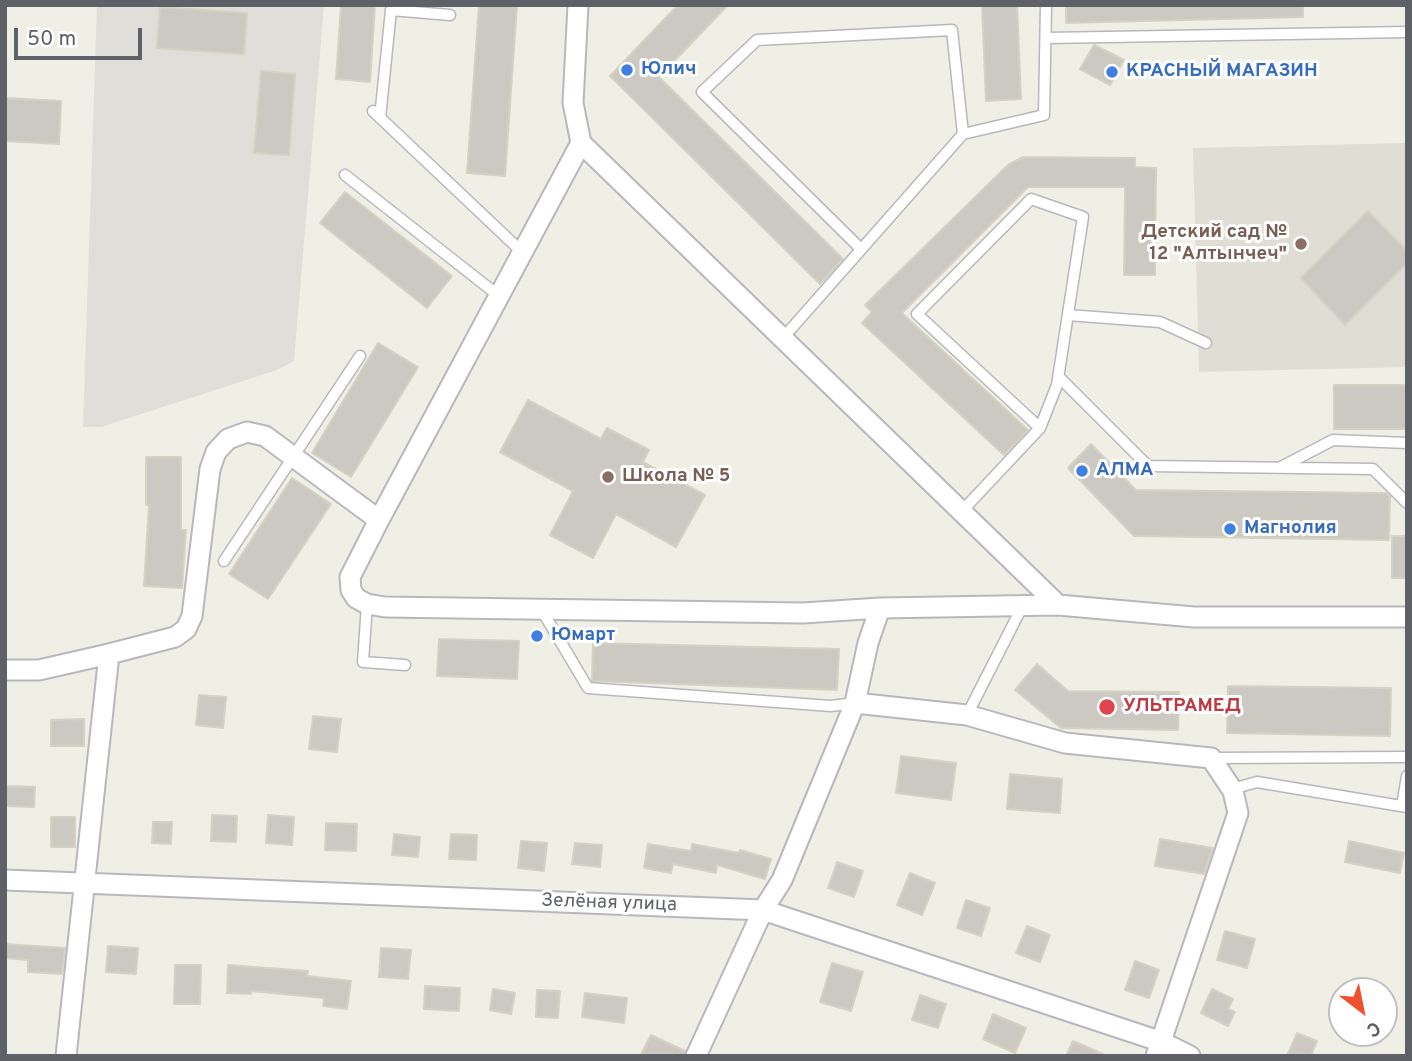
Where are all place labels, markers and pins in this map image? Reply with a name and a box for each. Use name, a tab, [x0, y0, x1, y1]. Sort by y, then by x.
place label: Юлич	[641, 59, 696, 81]
place label: КРАСНЫЙ МАГАЗИН	[1126, 61, 1318, 83]
marker: Юлич	[619, 62, 635, 78]
marker: КРАСНЫЙ МАГАЗИН	[1104, 64, 1120, 80]
place label: Детский сад № 12 "Алтынчеч"	[1141, 222, 1287, 266]
marker: Детский сад № 12 "Алтынчеч"	[1293, 236, 1309, 252]
place label: АЛМА	[1096, 460, 1154, 482]
marker: АЛМА	[1074, 463, 1090, 479]
place label: Школа № 5	[622, 466, 730, 488]
marker: Школа № 5	[600, 469, 616, 485]
place label: Магнолия	[1244, 518, 1337, 540]
marker: Магнолия	[1222, 521, 1238, 537]
place label: Юмарт	[551, 625, 615, 647]
marker: Юмарт	[529, 628, 545, 644]
place label: УЛЬТРАМЕД	[1123, 696, 1241, 718]
marker: УЛЬТРАМЕД	[1097, 697, 1117, 717]

